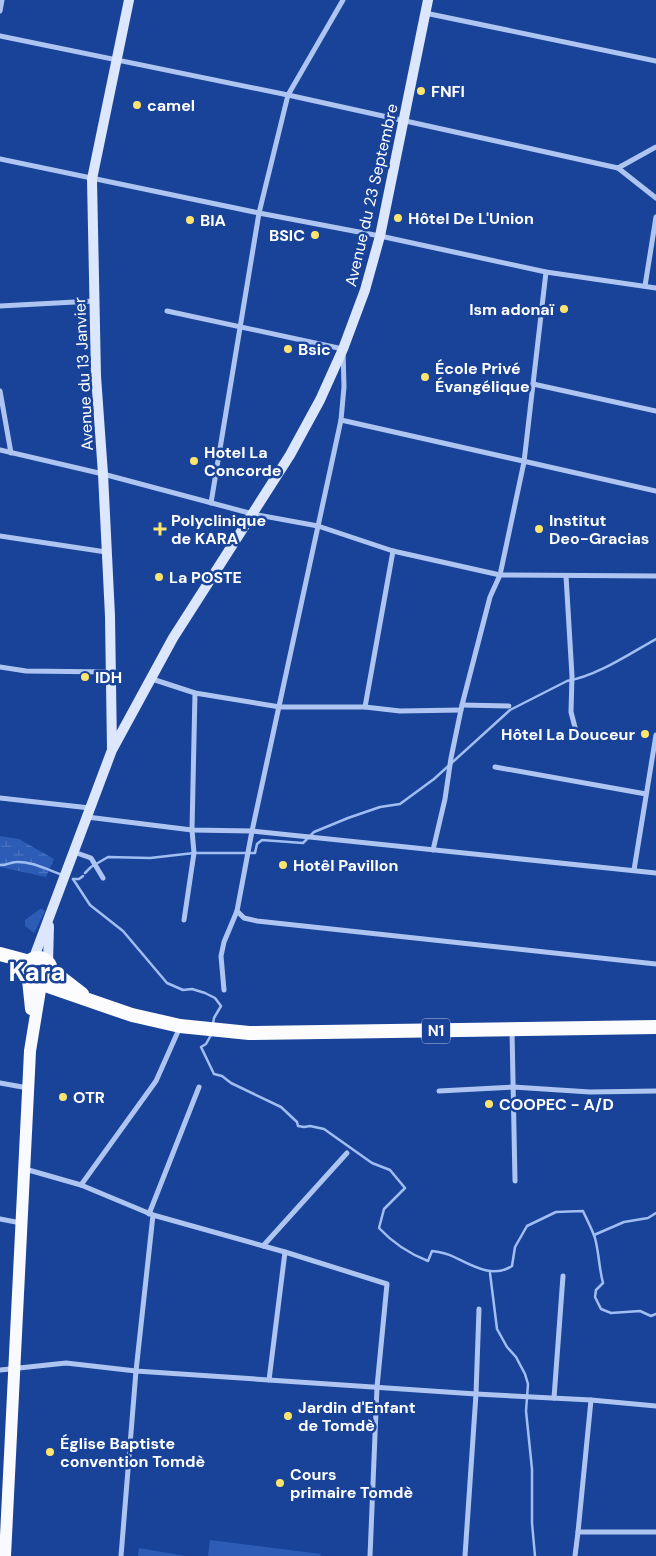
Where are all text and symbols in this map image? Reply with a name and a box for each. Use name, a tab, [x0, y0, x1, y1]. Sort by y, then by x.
place label: FNFI	[431, 81, 465, 102]
marker: FNFI	[415, 85, 427, 97]
place label: camel	[147, 95, 195, 116]
marker: camel	[131, 99, 143, 111]
street label: Avenue du 23 Septembre	[340, 102, 403, 289]
place label: Hôtel De L'Union	[408, 208, 534, 229]
place label: BIA	[200, 210, 226, 231]
marker: Hôtel De L'Union	[392, 212, 404, 224]
marker: BIA	[184, 214, 196, 226]
place label: BSIC	[269, 225, 305, 246]
marker: BSIC	[309, 229, 321, 241]
street label: Avenue du 13 Janvier	[69, 297, 98, 451]
place label: Ism adonaï	[469, 299, 555, 320]
marker: Ism adonaï	[558, 303, 570, 315]
place label: Bsic	[298, 339, 331, 360]
marker: Bsic	[282, 343, 294, 355]
place label: École Privé Évangélique	[435, 358, 530, 397]
marker: École Privé Évangélique	[419, 371, 431, 383]
place label: Hotel La Concorde	[204, 442, 281, 481]
marker: Hotel La Concorde	[188, 455, 200, 467]
place label: Polyclinique de KARA	[171, 510, 266, 549]
place label: Institut Deo-Gracias	[549, 510, 649, 549]
marker: Polyclinique de KARA	[153, 522, 167, 536]
marker: Institut Deo-Gracias	[533, 523, 545, 535]
place label: La POSTE	[169, 567, 242, 588]
marker: La POSTE	[153, 571, 165, 583]
place label: IDH	[95, 667, 122, 688]
marker: IDH	[79, 671, 91, 683]
place label: Hôtel La Douceur	[501, 724, 635, 745]
marker: Hôtel La Douceur	[639, 728, 651, 740]
place label: Hotêl Pavillon	[293, 855, 398, 876]
marker: Hotêl Pavillon	[277, 859, 289, 871]
district label: Kara	[8, 955, 66, 989]
road number: N1	[422, 1018, 450, 1044]
place label: OTR	[73, 1087, 105, 1108]
marker: OTR	[57, 1091, 69, 1103]
place label: COOPEC - A/D	[499, 1094, 614, 1115]
marker: COOPEC - A/D	[483, 1098, 495, 1110]
place label: Jardin d'Enfant de Tomdè	[298, 1397, 416, 1436]
marker: Jardin d'Enfant de Tomdè	[282, 1410, 294, 1422]
place label: Église Baptiste convention Tomdè	[60, 1433, 205, 1472]
marker: Église Baptiste convention Tomdè	[44, 1446, 56, 1458]
place label: Cours primaire Tomdè	[290, 1464, 413, 1503]
marker: Cours primaire Tomdè	[274, 1477, 286, 1489]

